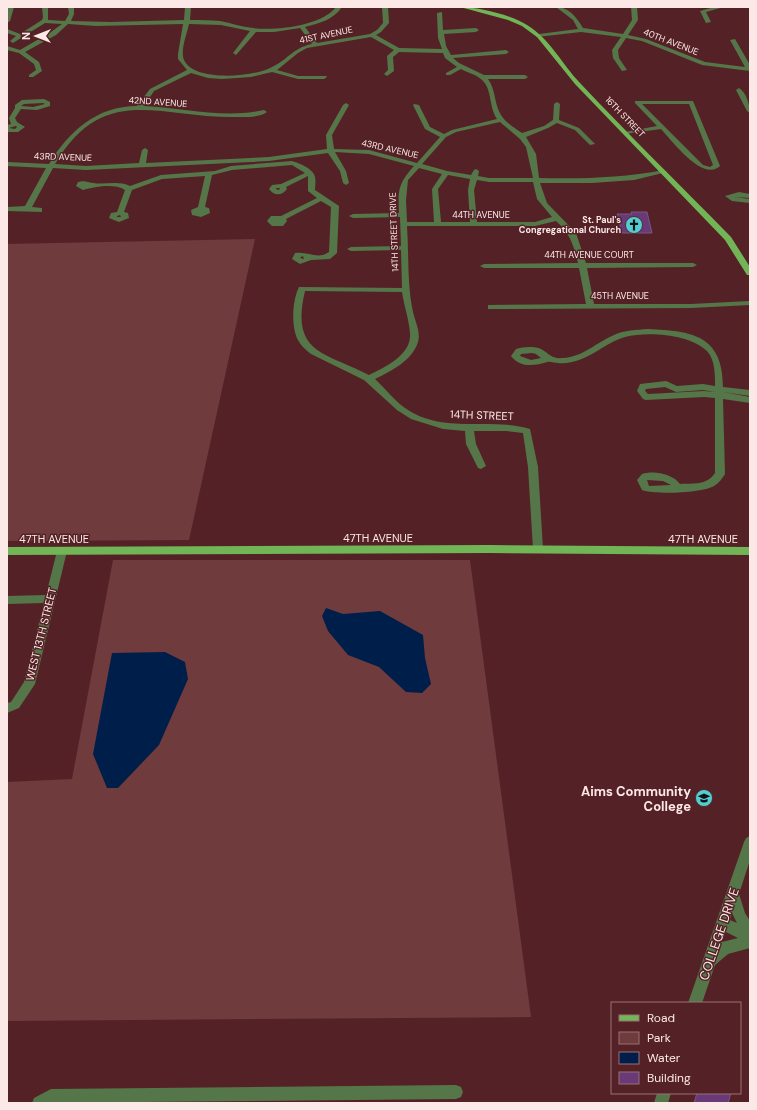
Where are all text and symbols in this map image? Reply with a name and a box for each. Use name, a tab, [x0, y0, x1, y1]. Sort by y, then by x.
north arrow	[16, 16, 56, 56]
street label: 41ST AVENUE	[298, 23, 354, 47]
street label: 40TH AVENUE	[642, 26, 700, 58]
text: N	[19, 32, 33, 40]
street label: 42ND AVENUE	[128, 94, 188, 110]
street label: 16TH STREET	[602, 94, 648, 140]
street label: 43RD AVENUE	[360, 137, 420, 161]
street label: 43RD AVENUE	[34, 150, 92, 164]
street label: 14TH STREET DRIVE	[387, 192, 401, 272]
street label: 44TH AVENUE	[452, 209, 510, 221]
place label: St. Paul's Congregational Church	[519, 214, 621, 236]
church icon: St. Paul's Congregational Church	[624, 215, 644, 235]
street label: 44TH AVENUE COURT	[544, 249, 634, 261]
street label: 45TH AVENUE	[591, 290, 649, 302]
street label: 14TH STREET	[450, 407, 514, 423]
street label: 47TH AVENUE	[343, 531, 413, 545]
street label: 47TH AVENUE	[19, 532, 89, 546]
street label: 47TH AVENUE	[668, 532, 738, 546]
street label: WEST 13TH STREET	[23, 586, 59, 682]
place label: Aims Community College	[581, 783, 691, 815]
school or university icon: Aims Community College	[694, 788, 714, 808]
street label: COLLEGE DRIVE	[695, 885, 743, 983]
legend	[611, 1002, 741, 1094]
text: Road	[647, 1010, 675, 1026]
text: Park	[647, 1030, 671, 1046]
text: Water	[647, 1050, 681, 1066]
text: Building	[647, 1070, 691, 1086]

